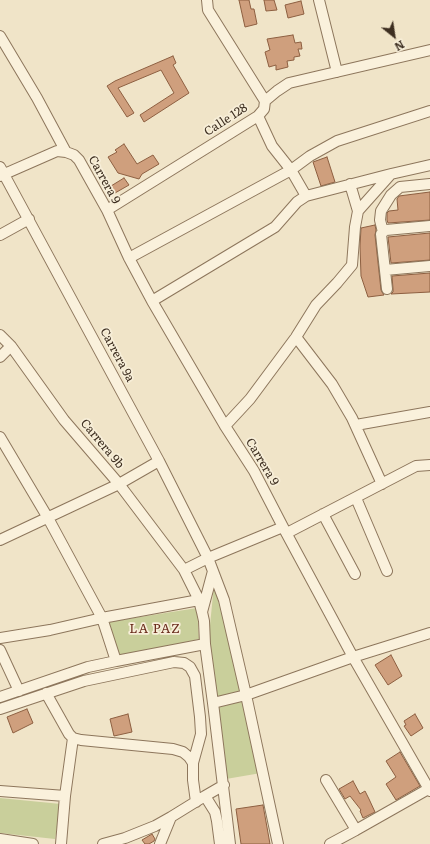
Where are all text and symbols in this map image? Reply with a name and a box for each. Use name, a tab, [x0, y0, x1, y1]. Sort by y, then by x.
north arrow	[374, 16, 414, 56]
text: N	[392, 37, 408, 56]
street label: Calle 128	[202, 101, 250, 139]
street label: Carrera 9	[85, 153, 123, 207]
street label: Carrera 9a	[97, 325, 137, 385]
street label: Carrera 9b	[77, 416, 127, 472]
street label: Carrera 9	[242, 436, 282, 488]
district label: LA PAZ	[129, 621, 181, 637]

